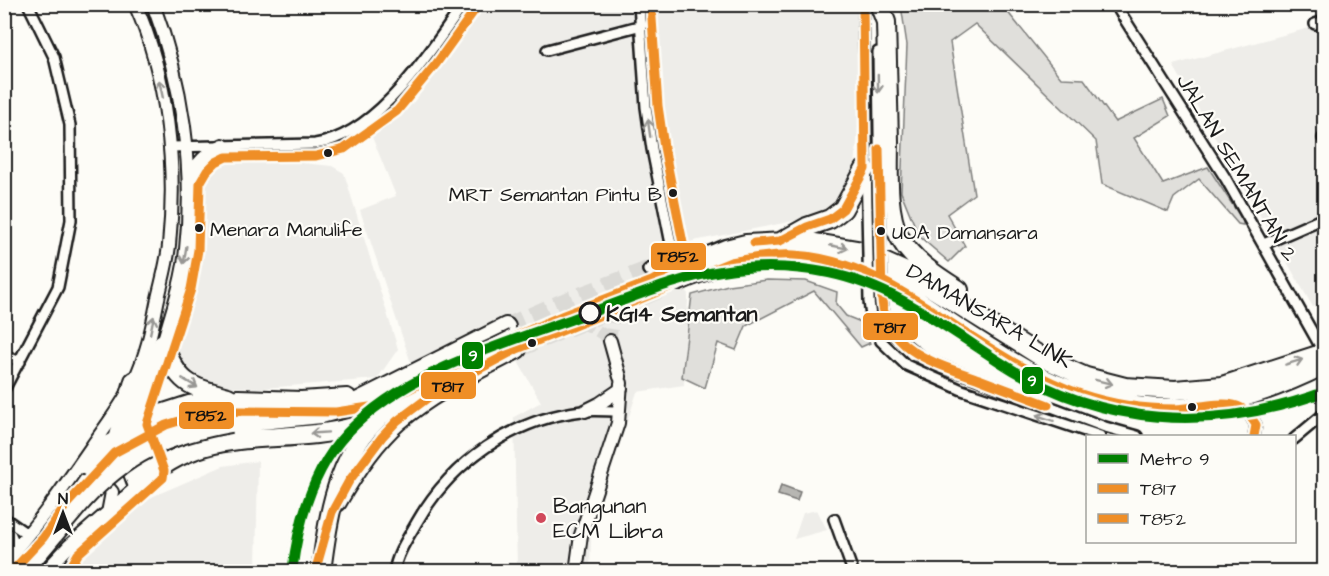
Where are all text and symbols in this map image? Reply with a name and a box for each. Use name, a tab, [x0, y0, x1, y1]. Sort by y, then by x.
street label: JALAN SEMANTAN 2	[1168, 68, 1305, 268]
one-way arrow	[872, 73, 884, 93]
one-way arrow	[154, 80, 166, 99]
one-way arrow	[644, 119, 655, 139]
unlabelled marker	[322, 147, 334, 159]
place label: MRT Semantan Pintu B	[449, 181, 662, 209]
marker: MRT Semantan Pintu B	[667, 187, 679, 199]
place label: Menara Manulife	[210, 216, 363, 244]
place label: UOA Damansara	[892, 219, 1038, 247]
marker: Menara Manulife	[193, 222, 205, 234]
marker: UOA Damansara	[875, 225, 887, 237]
line badge: T852	[650, 242, 707, 271]
one-way arrow	[828, 242, 848, 253]
one-way arrow	[179, 245, 190, 264]
text: T852	[657, 246, 699, 268]
street label: DAMANSARA LINK	[901, 256, 1079, 377]
place label: KG14 Semantan	[606, 299, 758, 330]
marker: KG14 Semantan	[579, 302, 601, 324]
line badge: T817	[862, 312, 919, 341]
one-way arrow	[147, 316, 159, 335]
text: T817	[873, 317, 906, 339]
unlabelled marker	[526, 337, 538, 349]
line badge: 9	[461, 341, 484, 370]
text: 9	[468, 345, 478, 367]
one-way arrow	[1284, 356, 1303, 367]
line badge: 9	[1021, 366, 1044, 395]
text: 9	[1027, 370, 1037, 392]
line badge: T817	[420, 371, 477, 400]
text: T817	[431, 376, 464, 398]
one-way arrow	[1094, 376, 1113, 388]
one-way arrow	[181, 378, 198, 390]
line badge: T852	[178, 401, 235, 430]
unlabelled marker	[1186, 401, 1198, 413]
text: T852	[185, 405, 227, 427]
one-way arrow	[1036, 412, 1055, 423]
one-way arrow	[309, 428, 329, 439]
legend	[1086, 435, 1296, 543]
text: Metro 9	[1140, 447, 1209, 472]
text: T817	[1140, 477, 1176, 502]
north arrow	[33, 483, 93, 543]
text: N	[58, 488, 68, 510]
place label: Bangunan ECM Libra	[553, 491, 663, 547]
text: T852	[1140, 507, 1187, 532]
marker: Bangunan ECM Libra	[534, 511, 548, 525]

